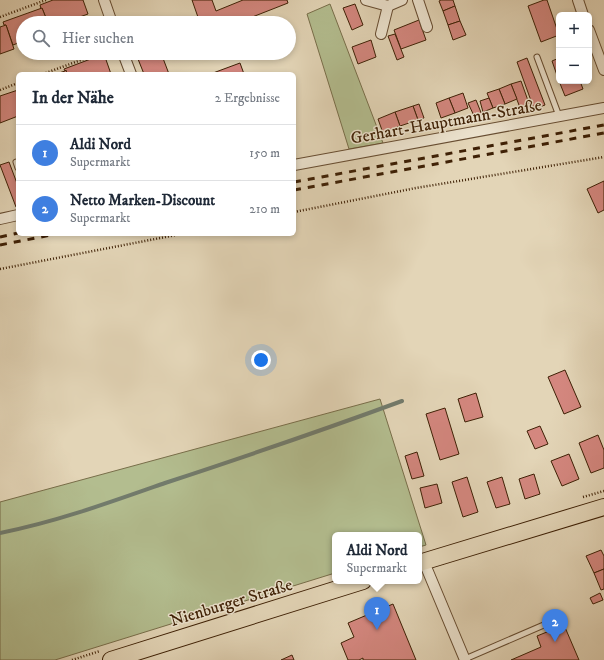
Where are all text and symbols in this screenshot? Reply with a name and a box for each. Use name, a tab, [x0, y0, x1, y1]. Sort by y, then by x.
map controls	[556, 12, 592, 84]
button: +	[556, 12, 592, 48]
search box	[16, 16, 296, 60]
icon: search	[30, 27, 52, 49]
text: Hier suchen	[62, 29, 134, 48]
button: −	[556, 48, 592, 84]
text: In der Nähe	[32, 87, 114, 109]
text: 2 Ergebnisse	[215, 90, 280, 106]
street label: Gerhart-Hauptmann-Straße	[349, 94, 543, 150]
text: Aldi Nord	[70, 135, 131, 154]
text: 1	[43, 145, 47, 161]
text: 150 m	[249, 145, 280, 161]
text: Supermarkt	[70, 154, 130, 170]
text: Netto Marken-Discount	[70, 191, 215, 210]
text: 2	[42, 201, 48, 217]
text: 210 m	[249, 201, 280, 217]
text: Supermarkt	[70, 210, 130, 226]
your location	[251, 350, 271, 370]
popup	[332, 532, 422, 584]
text: Aldi Nord	[347, 541, 407, 560]
text: Supermarkt	[347, 560, 407, 576]
street label: Nienburger Straße	[167, 574, 295, 632]
pin: 1	[364, 597, 390, 630]
pin: 2	[542, 609, 568, 642]

